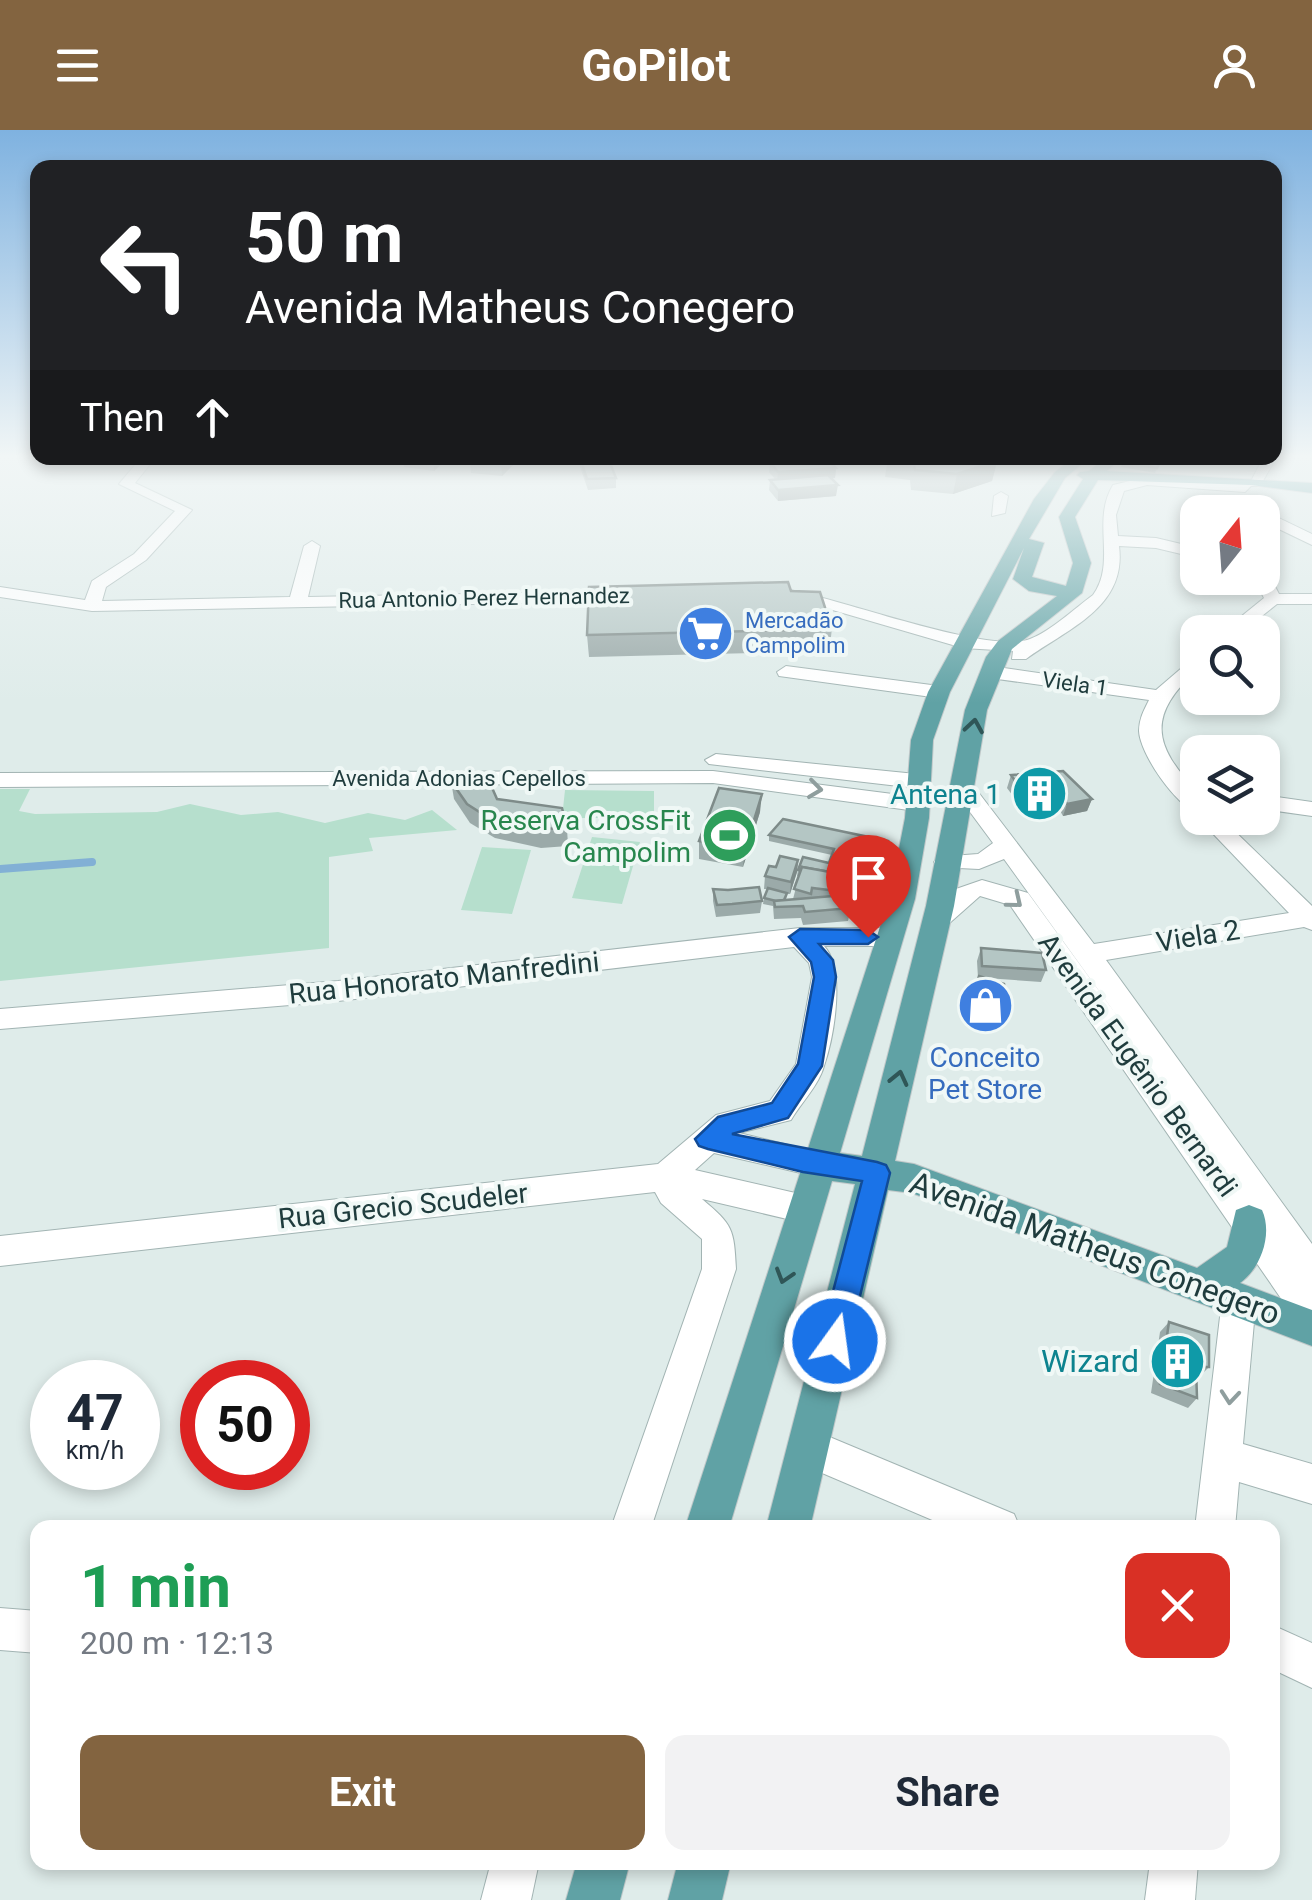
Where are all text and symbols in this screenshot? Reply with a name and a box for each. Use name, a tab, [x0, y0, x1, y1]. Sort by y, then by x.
icon: menu	[50, 38, 105, 93]
icon: person	[1207, 38, 1262, 93]
text: GoPilot	[581, 39, 731, 92]
text: 50 m	[245, 197, 403, 279]
icon: left	[80, 200, 210, 330]
text: Avenida Matheus Conegero	[245, 281, 795, 334]
icon: ahead	[185, 390, 240, 445]
text: Then	[80, 396, 165, 440]
north arrow	[1180, 495, 1280, 595]
map controls	[1180, 495, 1280, 835]
street label: Rua Antonio Perez Hernandez	[338, 583, 630, 613]
supermarket icon: Mercadão Campolim	[676, 603, 736, 663]
place label: Mercadão Campolim	[745, 608, 845, 658]
button: search	[1180, 615, 1280, 715]
street label: Viela 1	[1040, 667, 1110, 701]
one-way arrow	[963, 718, 984, 734]
button: layers	[1180, 735, 1280, 835]
building icon: Antena 1	[1010, 764, 1070, 824]
street label: Avenida Adonias Cepellos	[332, 766, 586, 791]
one-way arrow	[807, 778, 824, 799]
place label: Antena 1	[890, 778, 1001, 811]
place label: Reserva CrossFit Campolim	[481, 804, 691, 869]
sports icon: Reserva CrossFit Campolim	[700, 806, 760, 866]
pin	[826, 835, 911, 938]
icon: arrive	[841, 850, 896, 905]
one-way arrow	[1004, 889, 1022, 907]
street label: Viela 2	[1154, 913, 1242, 959]
street label: Avenida Eugênio Bernardi	[1031, 927, 1245, 1203]
street label: Rua Honorato Manfredini	[287, 945, 601, 1011]
shop icon: Conceito Pet Store	[955, 976, 1015, 1036]
place label: Conceito Pet Store	[928, 1041, 1042, 1106]
one-way arrow	[887, 1070, 908, 1087]
street label: Avenida Matheus Conegero	[905, 1163, 1285, 1333]
street label: Rua Grecio Scudeler	[277, 1176, 530, 1236]
one-way arrow	[775, 1267, 795, 1284]
position arrow	[783, 1289, 887, 1393]
building icon: Wizard	[1148, 1331, 1208, 1391]
place label: Wizard	[1041, 1342, 1139, 1380]
speed limit sign: 50	[180, 1360, 310, 1490]
text: 47	[66, 1384, 124, 1442]
one-way arrow	[1220, 1390, 1242, 1406]
text: km/h	[66, 1436, 124, 1465]
text: 1 min	[80, 1551, 231, 1622]
button: close	[1125, 1553, 1230, 1658]
text: 200 m · 12:13	[80, 1624, 274, 1662]
button: Exit	[80, 1735, 645, 1850]
button: Share	[665, 1735, 1230, 1850]

